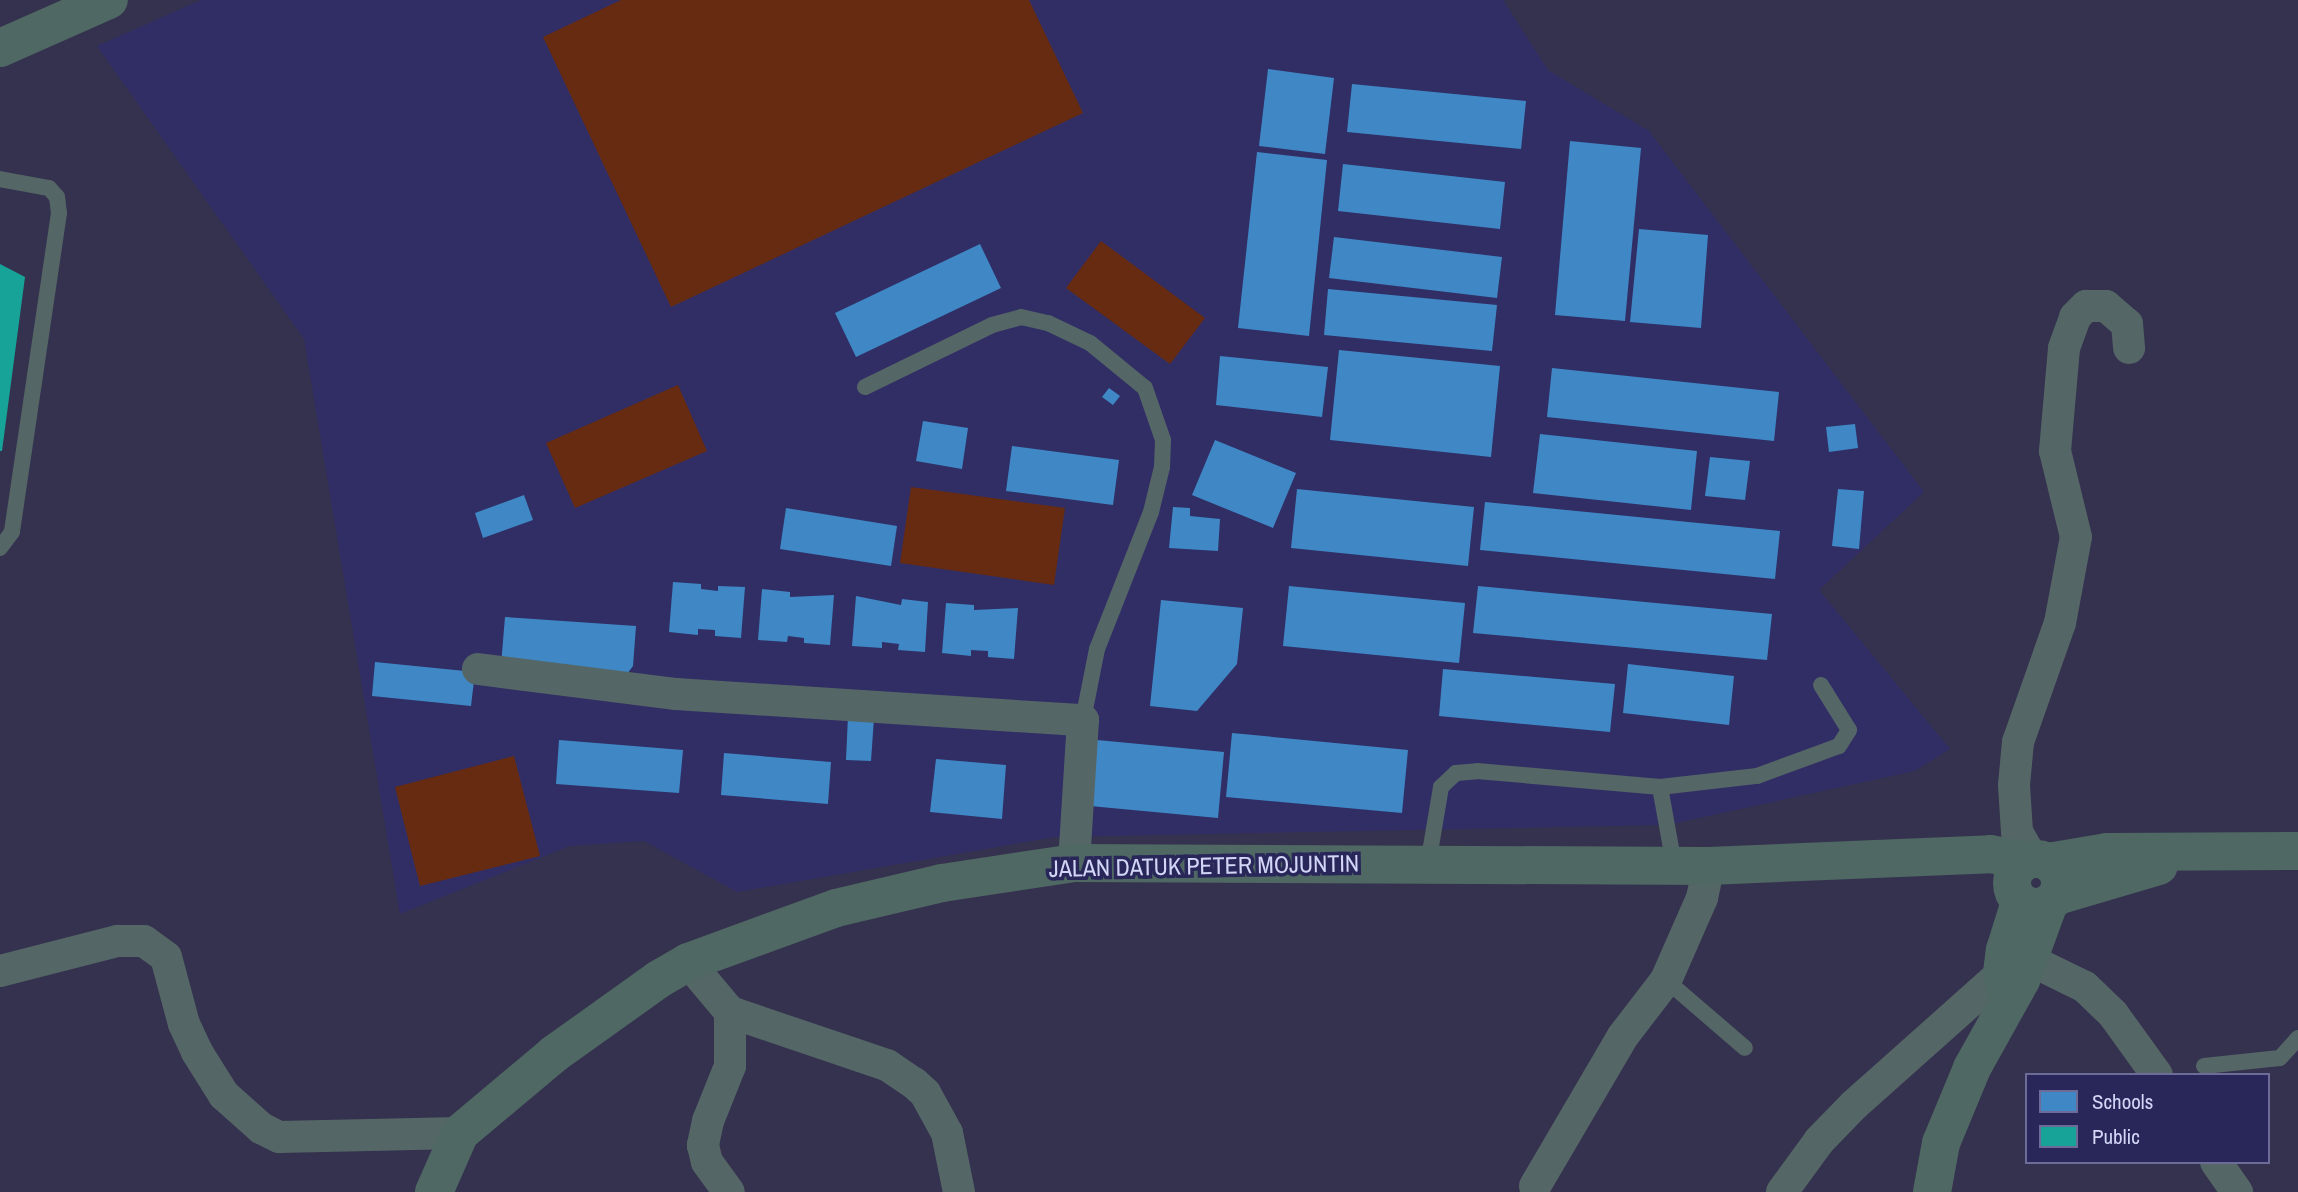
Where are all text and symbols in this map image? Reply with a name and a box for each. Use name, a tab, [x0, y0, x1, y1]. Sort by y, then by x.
street label: JALAN DATUK PETER MOJUNTIN	[1049, 849, 1359, 883]
legend	[2025, 1073, 2270, 1164]
text: Schools	[2092, 1087, 2153, 1116]
text: Public	[2092, 1122, 2140, 1151]

